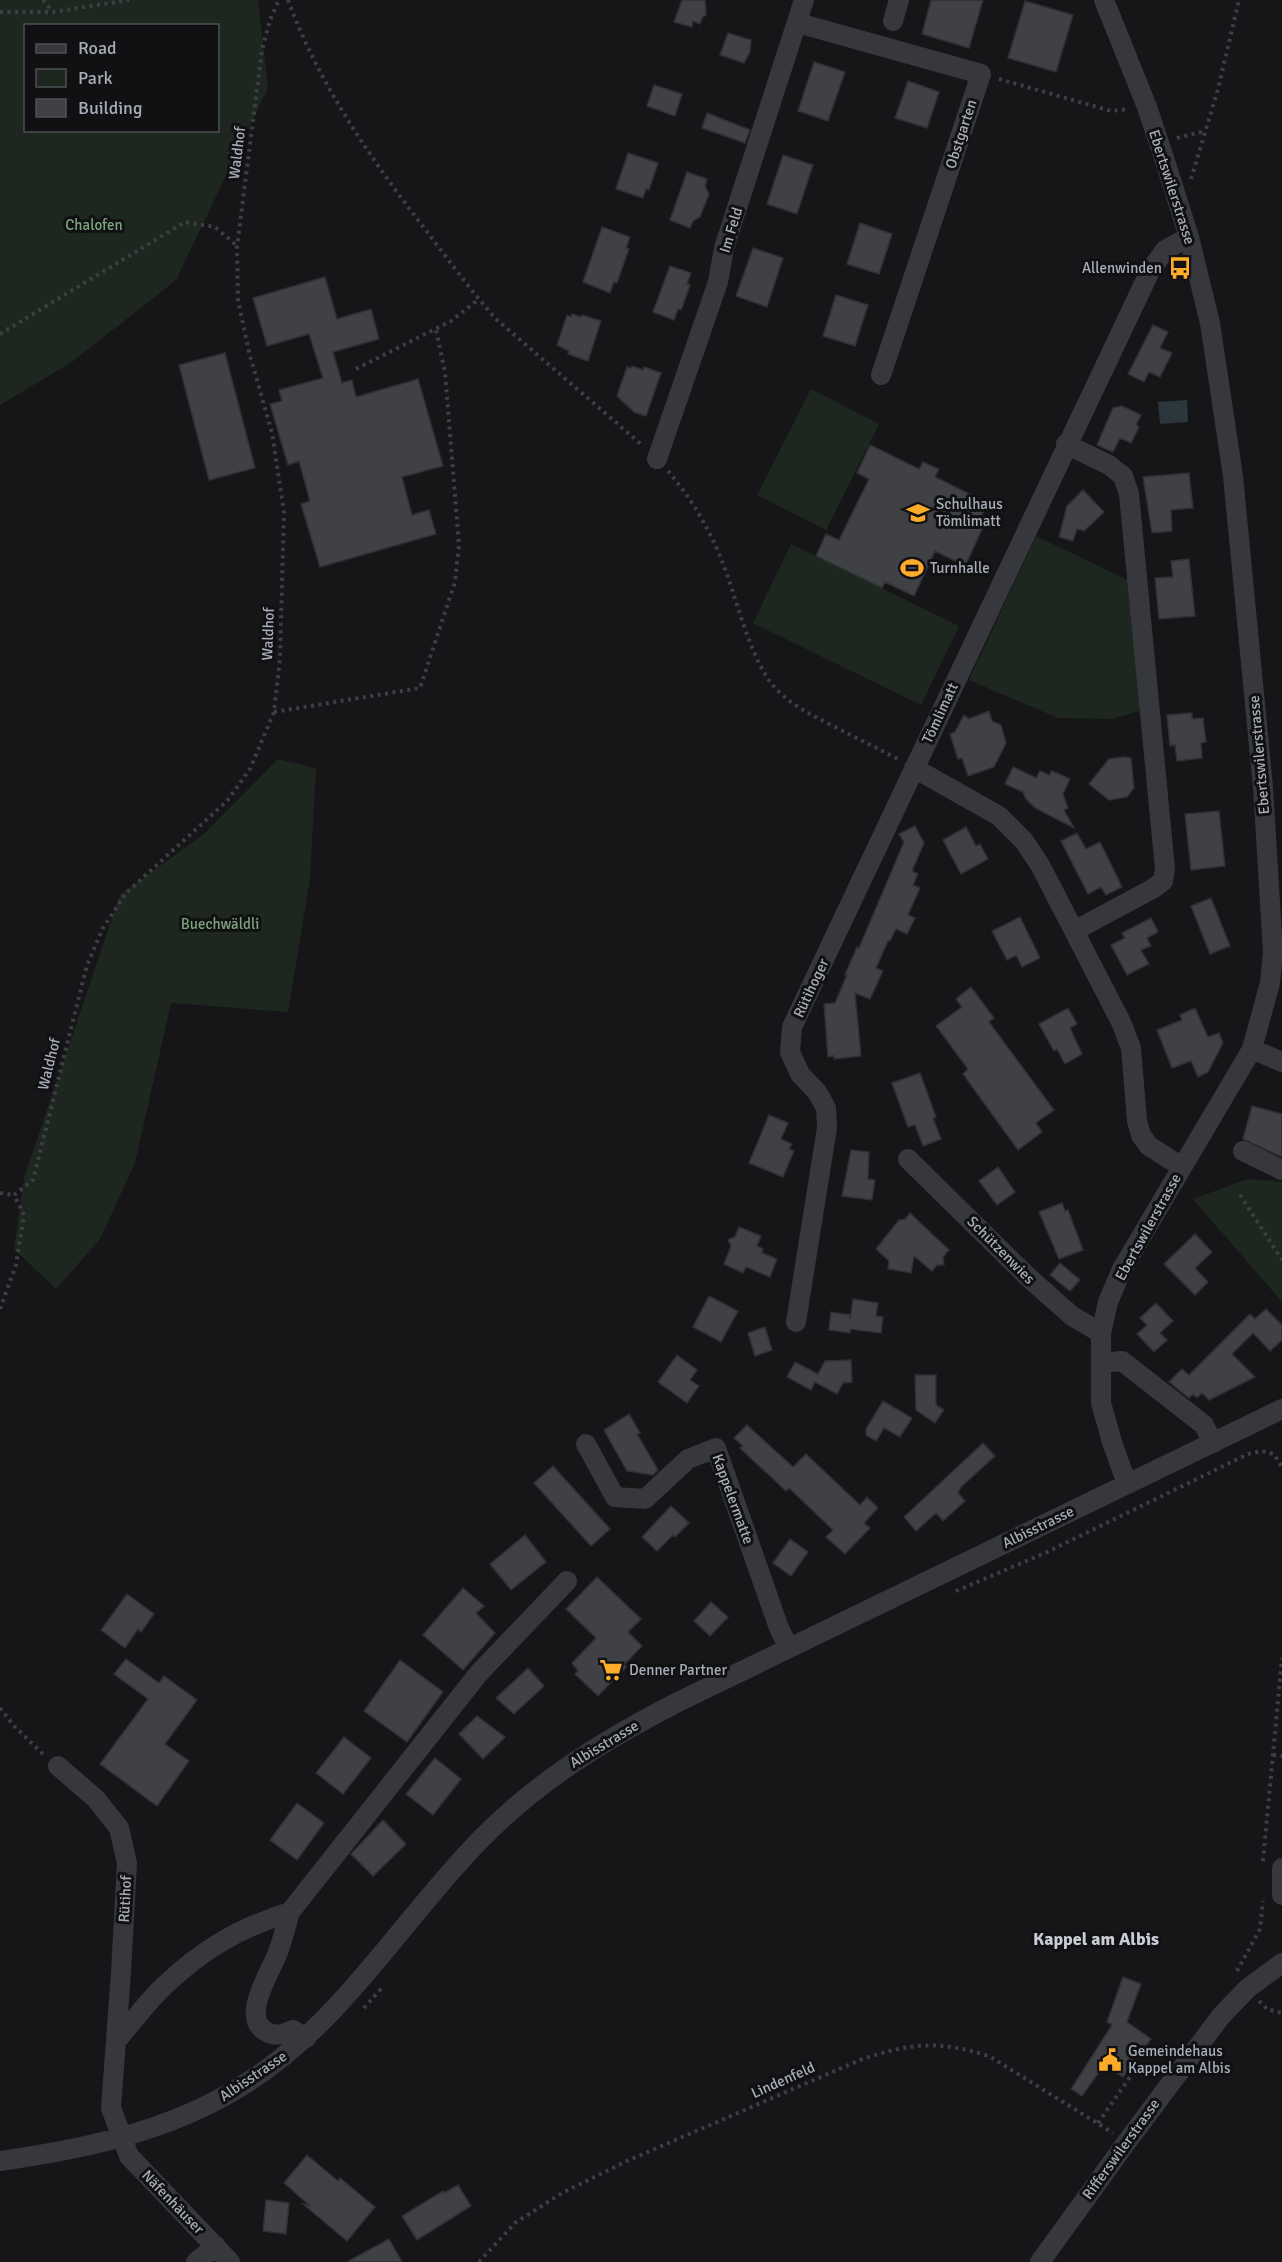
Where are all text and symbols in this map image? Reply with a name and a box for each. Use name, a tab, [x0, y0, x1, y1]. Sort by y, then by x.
legend	[24, 24, 219, 132]
text: Road	[78, 37, 117, 59]
text: Park	[78, 67, 113, 89]
text: Building	[78, 97, 142, 119]
street label: Obstgarten	[941, 97, 981, 171]
street label: Waldhof	[225, 125, 249, 180]
street label: Ebertswilerstrasse	[1145, 127, 1199, 247]
street label: Im Feld	[716, 205, 746, 255]
park label: Chalofen	[65, 216, 123, 234]
bus stop icon: Allenwinden	[1167, 255, 1193, 281]
place label: Allenwinden	[1082, 259, 1162, 277]
place label: Schulhaus Tömlimatt	[936, 495, 1003, 530]
school or university icon: Schulhaus Tömlimatt	[905, 500, 931, 526]
sports icon: Turnhalle	[899, 555, 925, 581]
place label: Turnhalle	[930, 559, 990, 577]
street label: Waldhof	[258, 606, 278, 661]
street label: Tömlimatt	[918, 680, 962, 746]
street label: Ebertswilerstrasse	[1245, 695, 1273, 815]
park label: Buechwäldli	[181, 915, 259, 933]
street label: Rütihoger	[789, 955, 833, 1020]
street label: Waldhof	[34, 1035, 64, 1092]
street label: Ebertswilerstrasse	[1111, 1170, 1185, 1284]
street label: Schützenwies	[963, 1212, 1039, 1288]
street label: Kappelermatte	[708, 1452, 758, 1546]
street label: Albisstrasse	[999, 1502, 1077, 1552]
supermarket icon: Denner Partner	[598, 1657, 624, 1683]
place label: Denner Partner	[629, 1661, 727, 1679]
street label: Albisstrasse	[566, 1716, 642, 1772]
street label: Rütihof	[115, 1874, 135, 1923]
district label: Kappel am Albis	[1033, 1928, 1159, 1950]
place label: Gemeindehaus Kappel am Albis	[1128, 2042, 1231, 2077]
street label: Albisstrasse	[216, 2047, 290, 2105]
public building icon: Gemeindehaus Kappel am Albis	[1097, 2047, 1123, 2073]
street label: Lindenfeld	[748, 2058, 818, 2102]
street label: Rifferswilerstrasse	[1078, 2095, 1164, 2203]
street label: Näfenhäuser	[138, 2166, 208, 2238]

